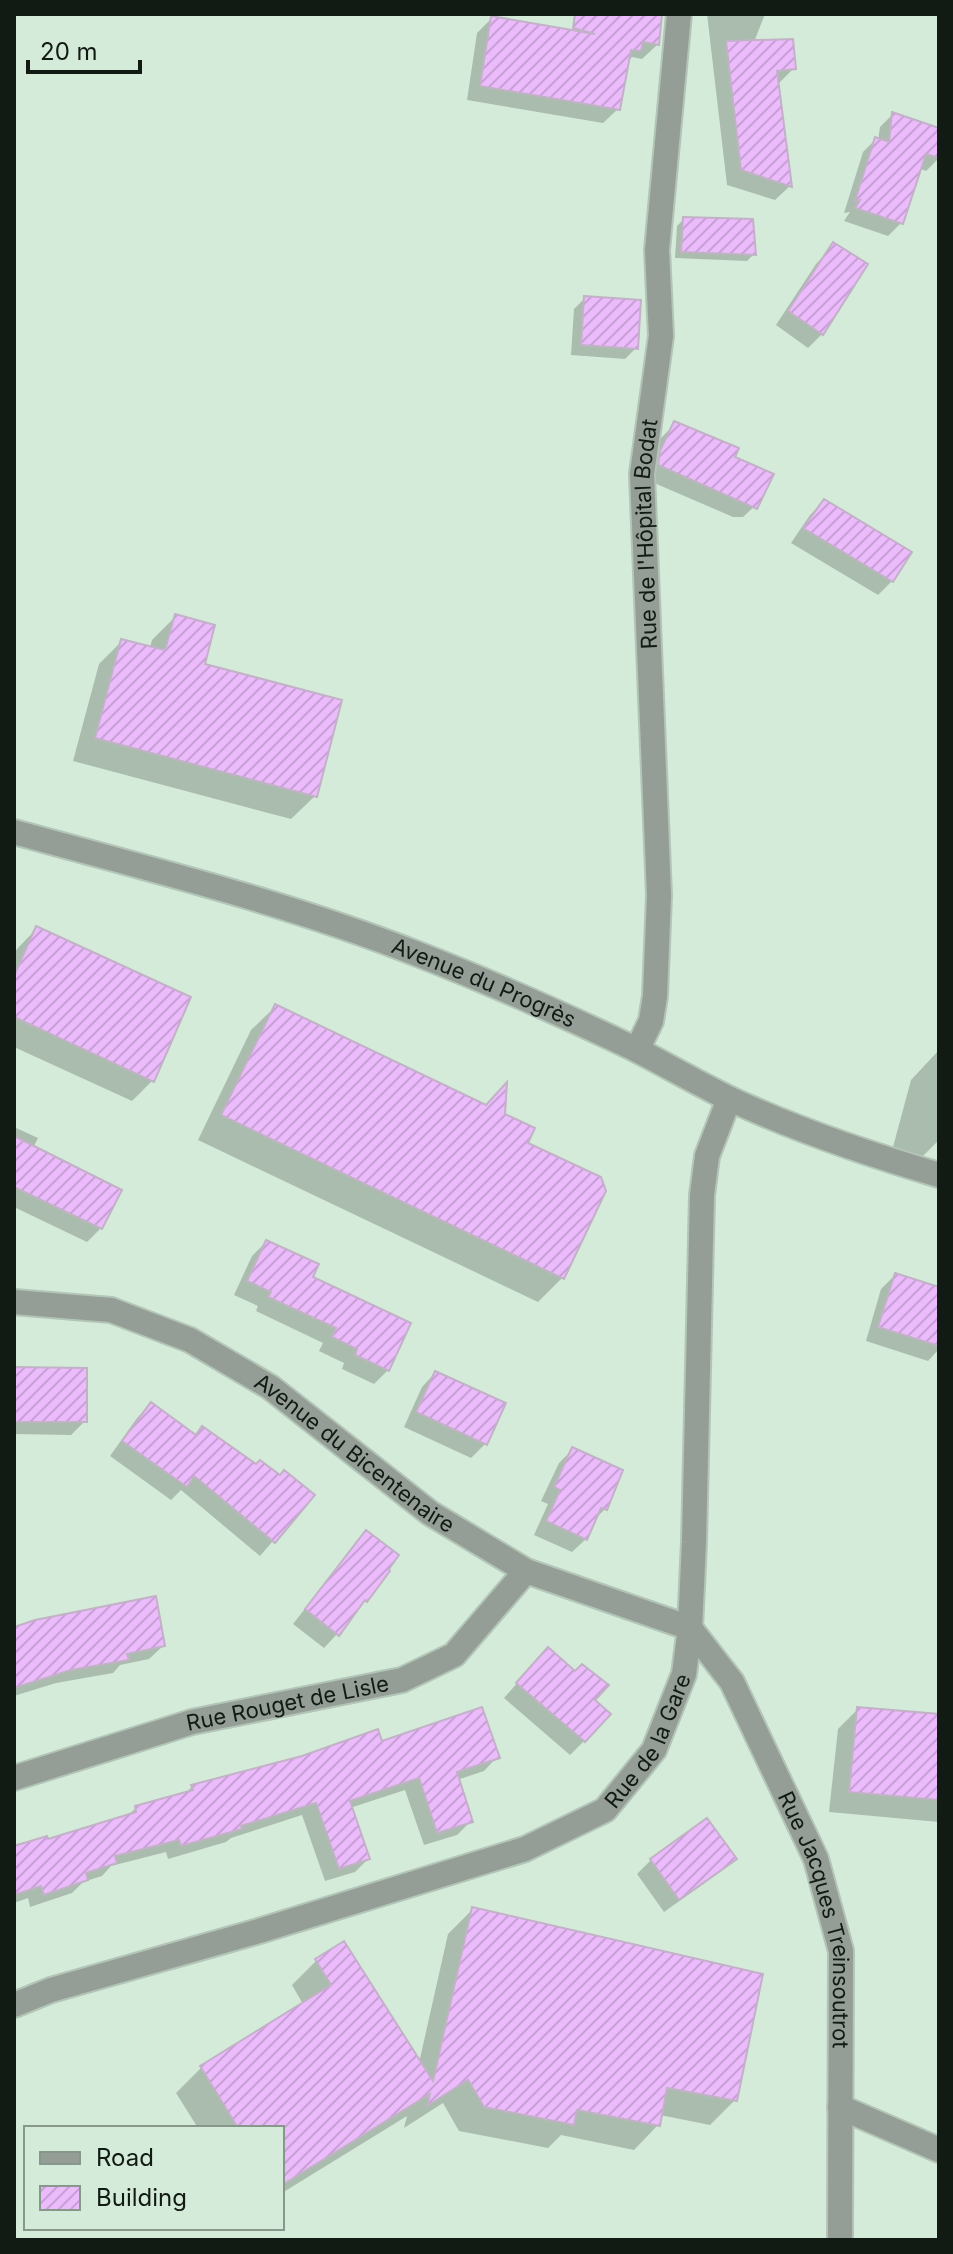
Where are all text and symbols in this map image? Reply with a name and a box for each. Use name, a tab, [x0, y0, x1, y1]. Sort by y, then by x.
scale bar	[28, 24, 140, 74]
text: 20 m	[40, 37, 98, 66]
street label: Rue de l'Hôpital Bodat	[628, 417, 662, 650]
street label: Avenue du Progrès	[388, 932, 580, 1033]
street label: Avenue du Bicentenaire	[250, 1368, 459, 1538]
street label: Rue Rouget de Lisle	[184, 1670, 391, 1736]
street label: Rue de la Gare	[599, 1670, 696, 1813]
street label: Rue Jacques Treinsoutrot	[773, 1787, 855, 2048]
legend	[24, 2126, 284, 2230]
text: Road	[96, 2143, 154, 2172]
text: Building	[96, 2183, 187, 2212]

